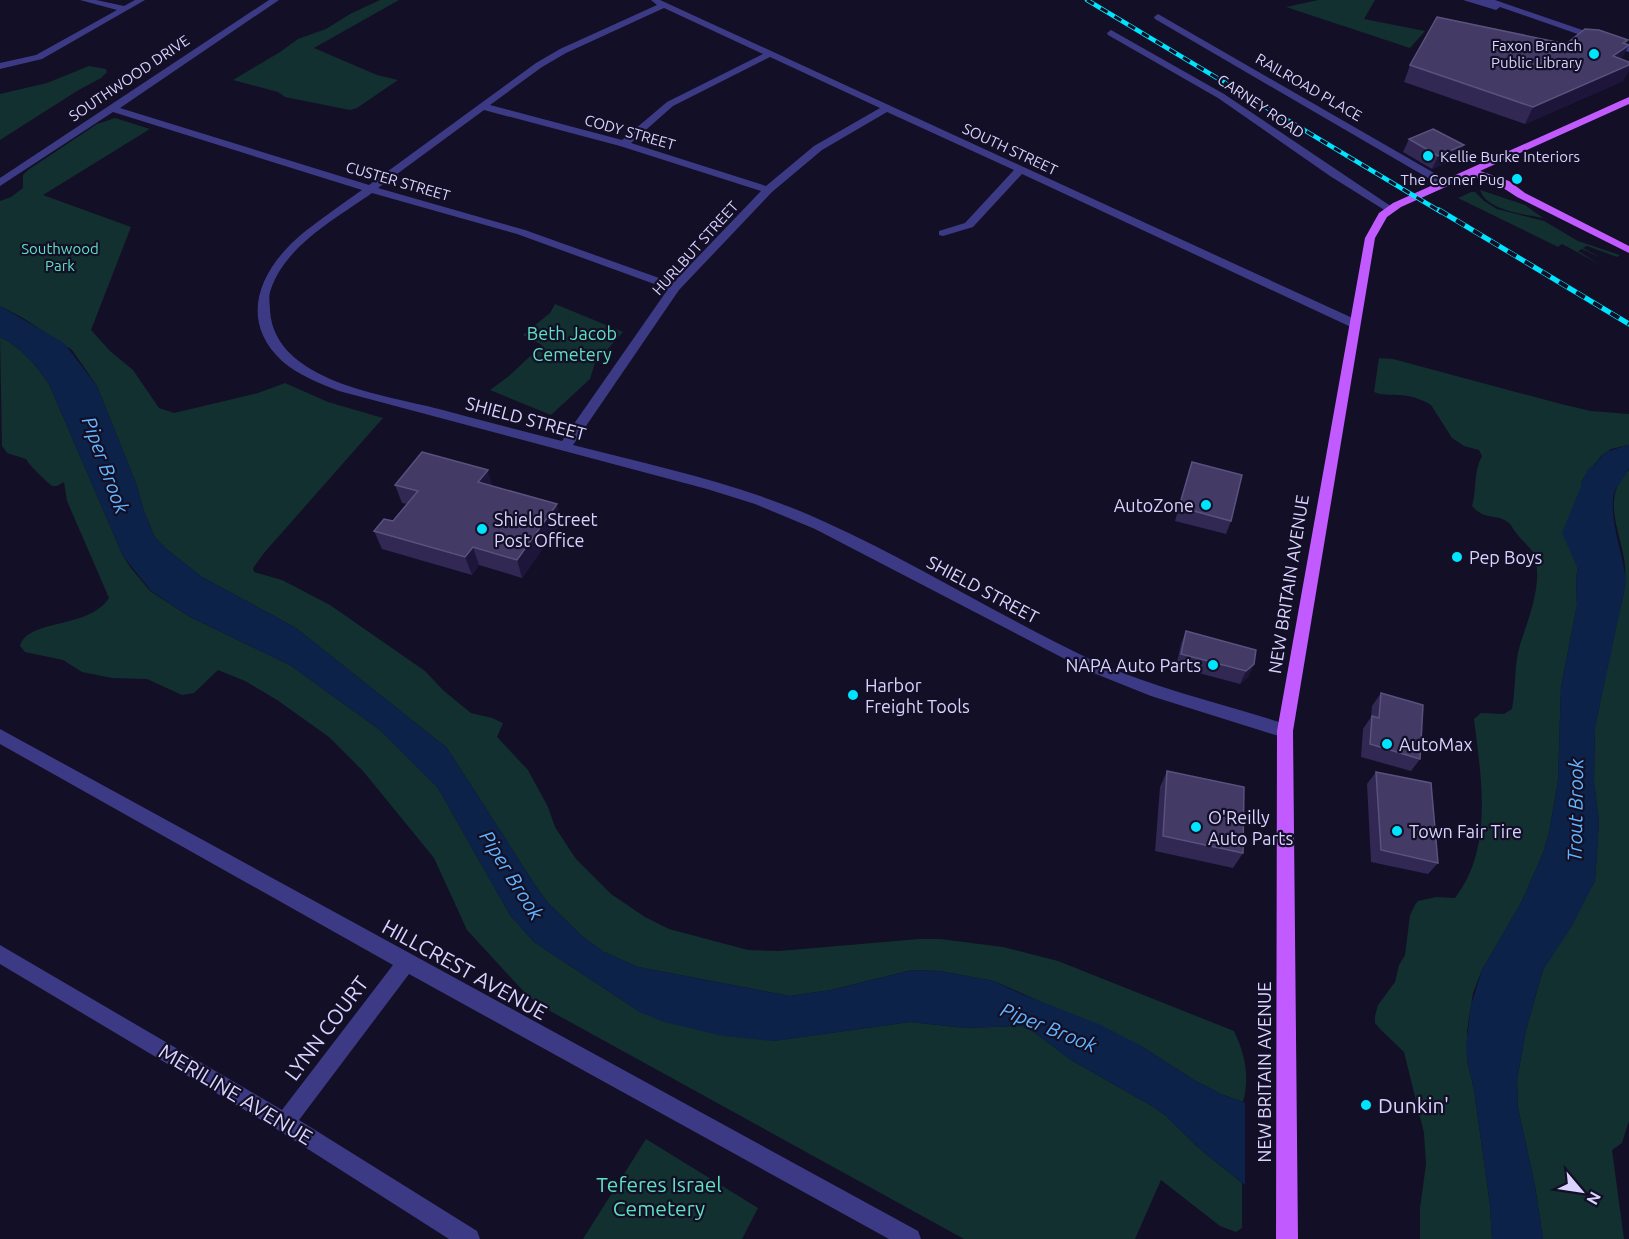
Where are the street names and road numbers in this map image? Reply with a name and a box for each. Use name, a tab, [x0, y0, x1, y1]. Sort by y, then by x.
street label: SOUTHWOOD DRIVE	[66, 31, 192, 125]
street label: RAILROAD PLACE	[1253, 50, 1365, 124]
street label: CARNEY ROAD	[1214, 71, 1308, 141]
street label: CODY STREET	[583, 111, 678, 153]
street label: SOUTH STREET	[960, 120, 1061, 179]
street label: CUSTER STREET	[344, 158, 453, 204]
street label: HURLBUT STREET	[649, 197, 742, 298]
street label: SHIELD STREET	[464, 392, 588, 444]
street label: NEW BRITAIN AVENUE	[1264, 493, 1312, 675]
street label: SHIELD STREET	[924, 551, 1042, 627]
street label: HILLCREST AVENUE	[378, 914, 552, 1024]
street label: LYNN COURT	[279, 971, 373, 1085]
street label: NEW BRITAIN AVENUE	[1254, 982, 1274, 1162]
street label: MERILINE AVENUE	[155, 1039, 317, 1149]

